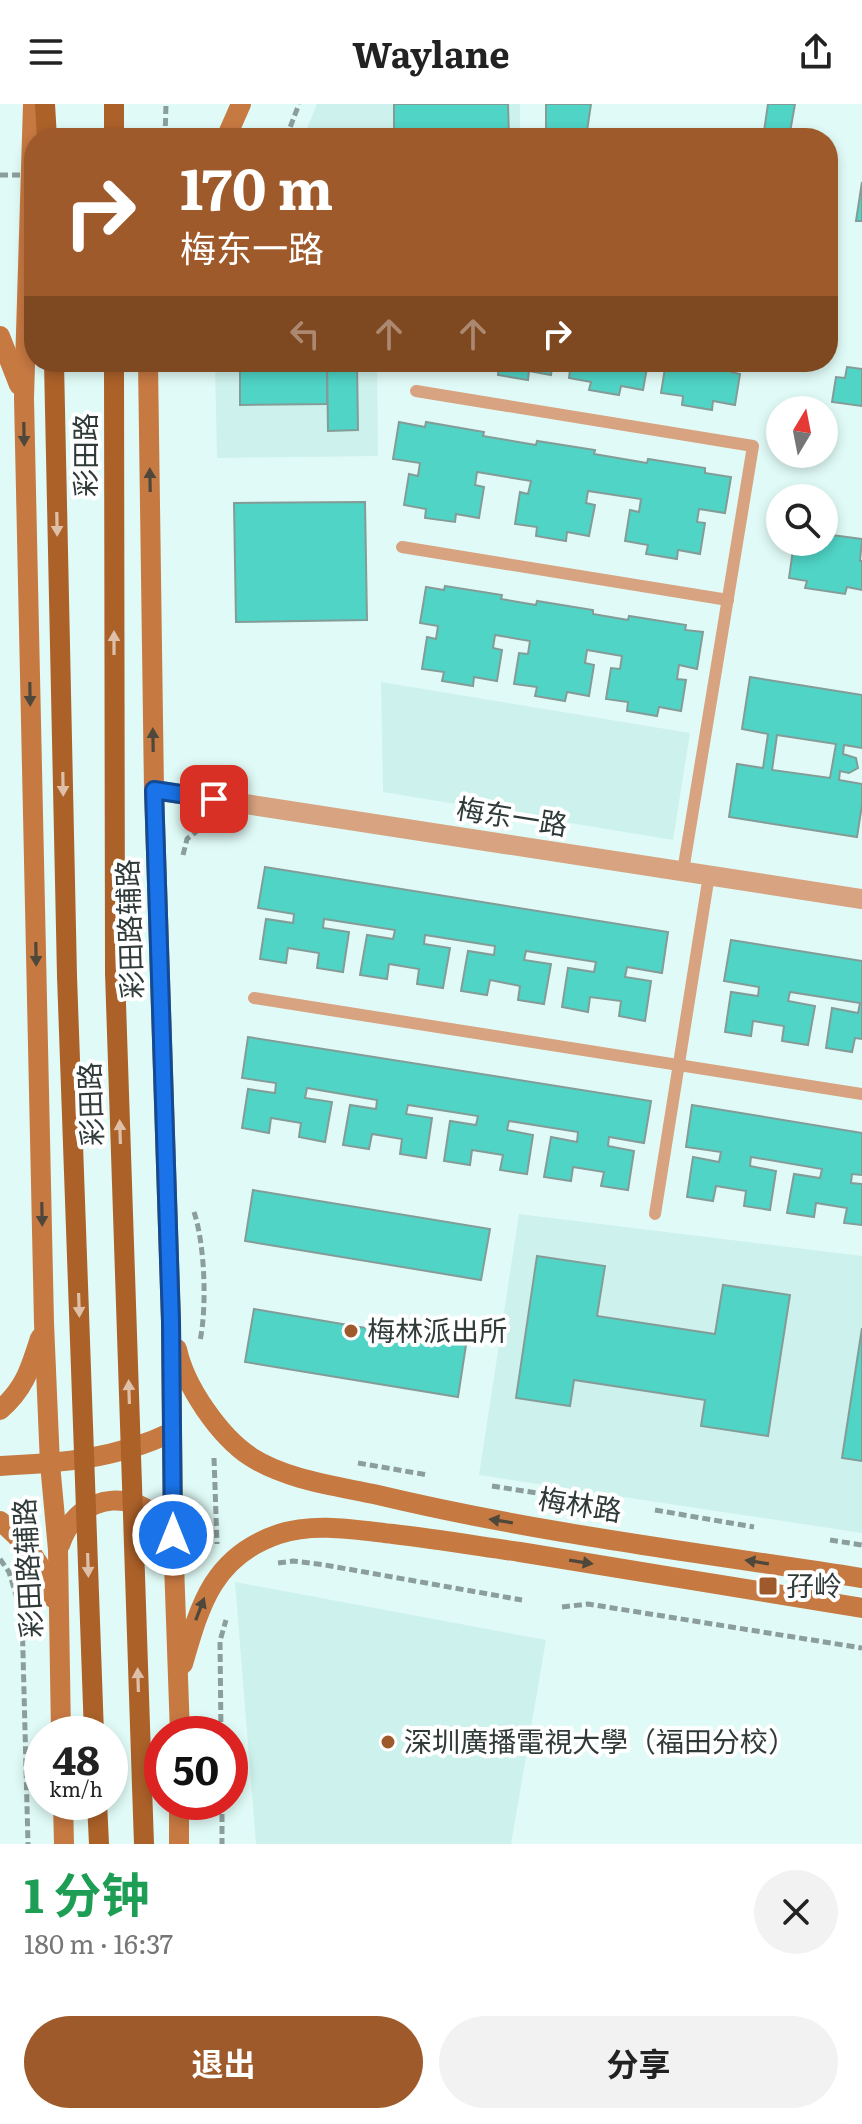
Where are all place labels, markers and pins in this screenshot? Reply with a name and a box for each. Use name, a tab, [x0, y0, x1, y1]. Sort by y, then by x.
pin	[180, 765, 248, 833]
place label: 梅林派出所	[367, 1308, 507, 1350]
marker: 梅林派出所	[342, 1322, 360, 1340]
place label: 孖岭	[786, 1563, 842, 1605]
marker: 孖岭	[757, 1575, 779, 1597]
place label: 深圳廣播電視大學（福田分校）	[404, 1719, 796, 1761]
marker: 深圳廣播電視大學（福田分校）	[379, 1733, 397, 1751]

